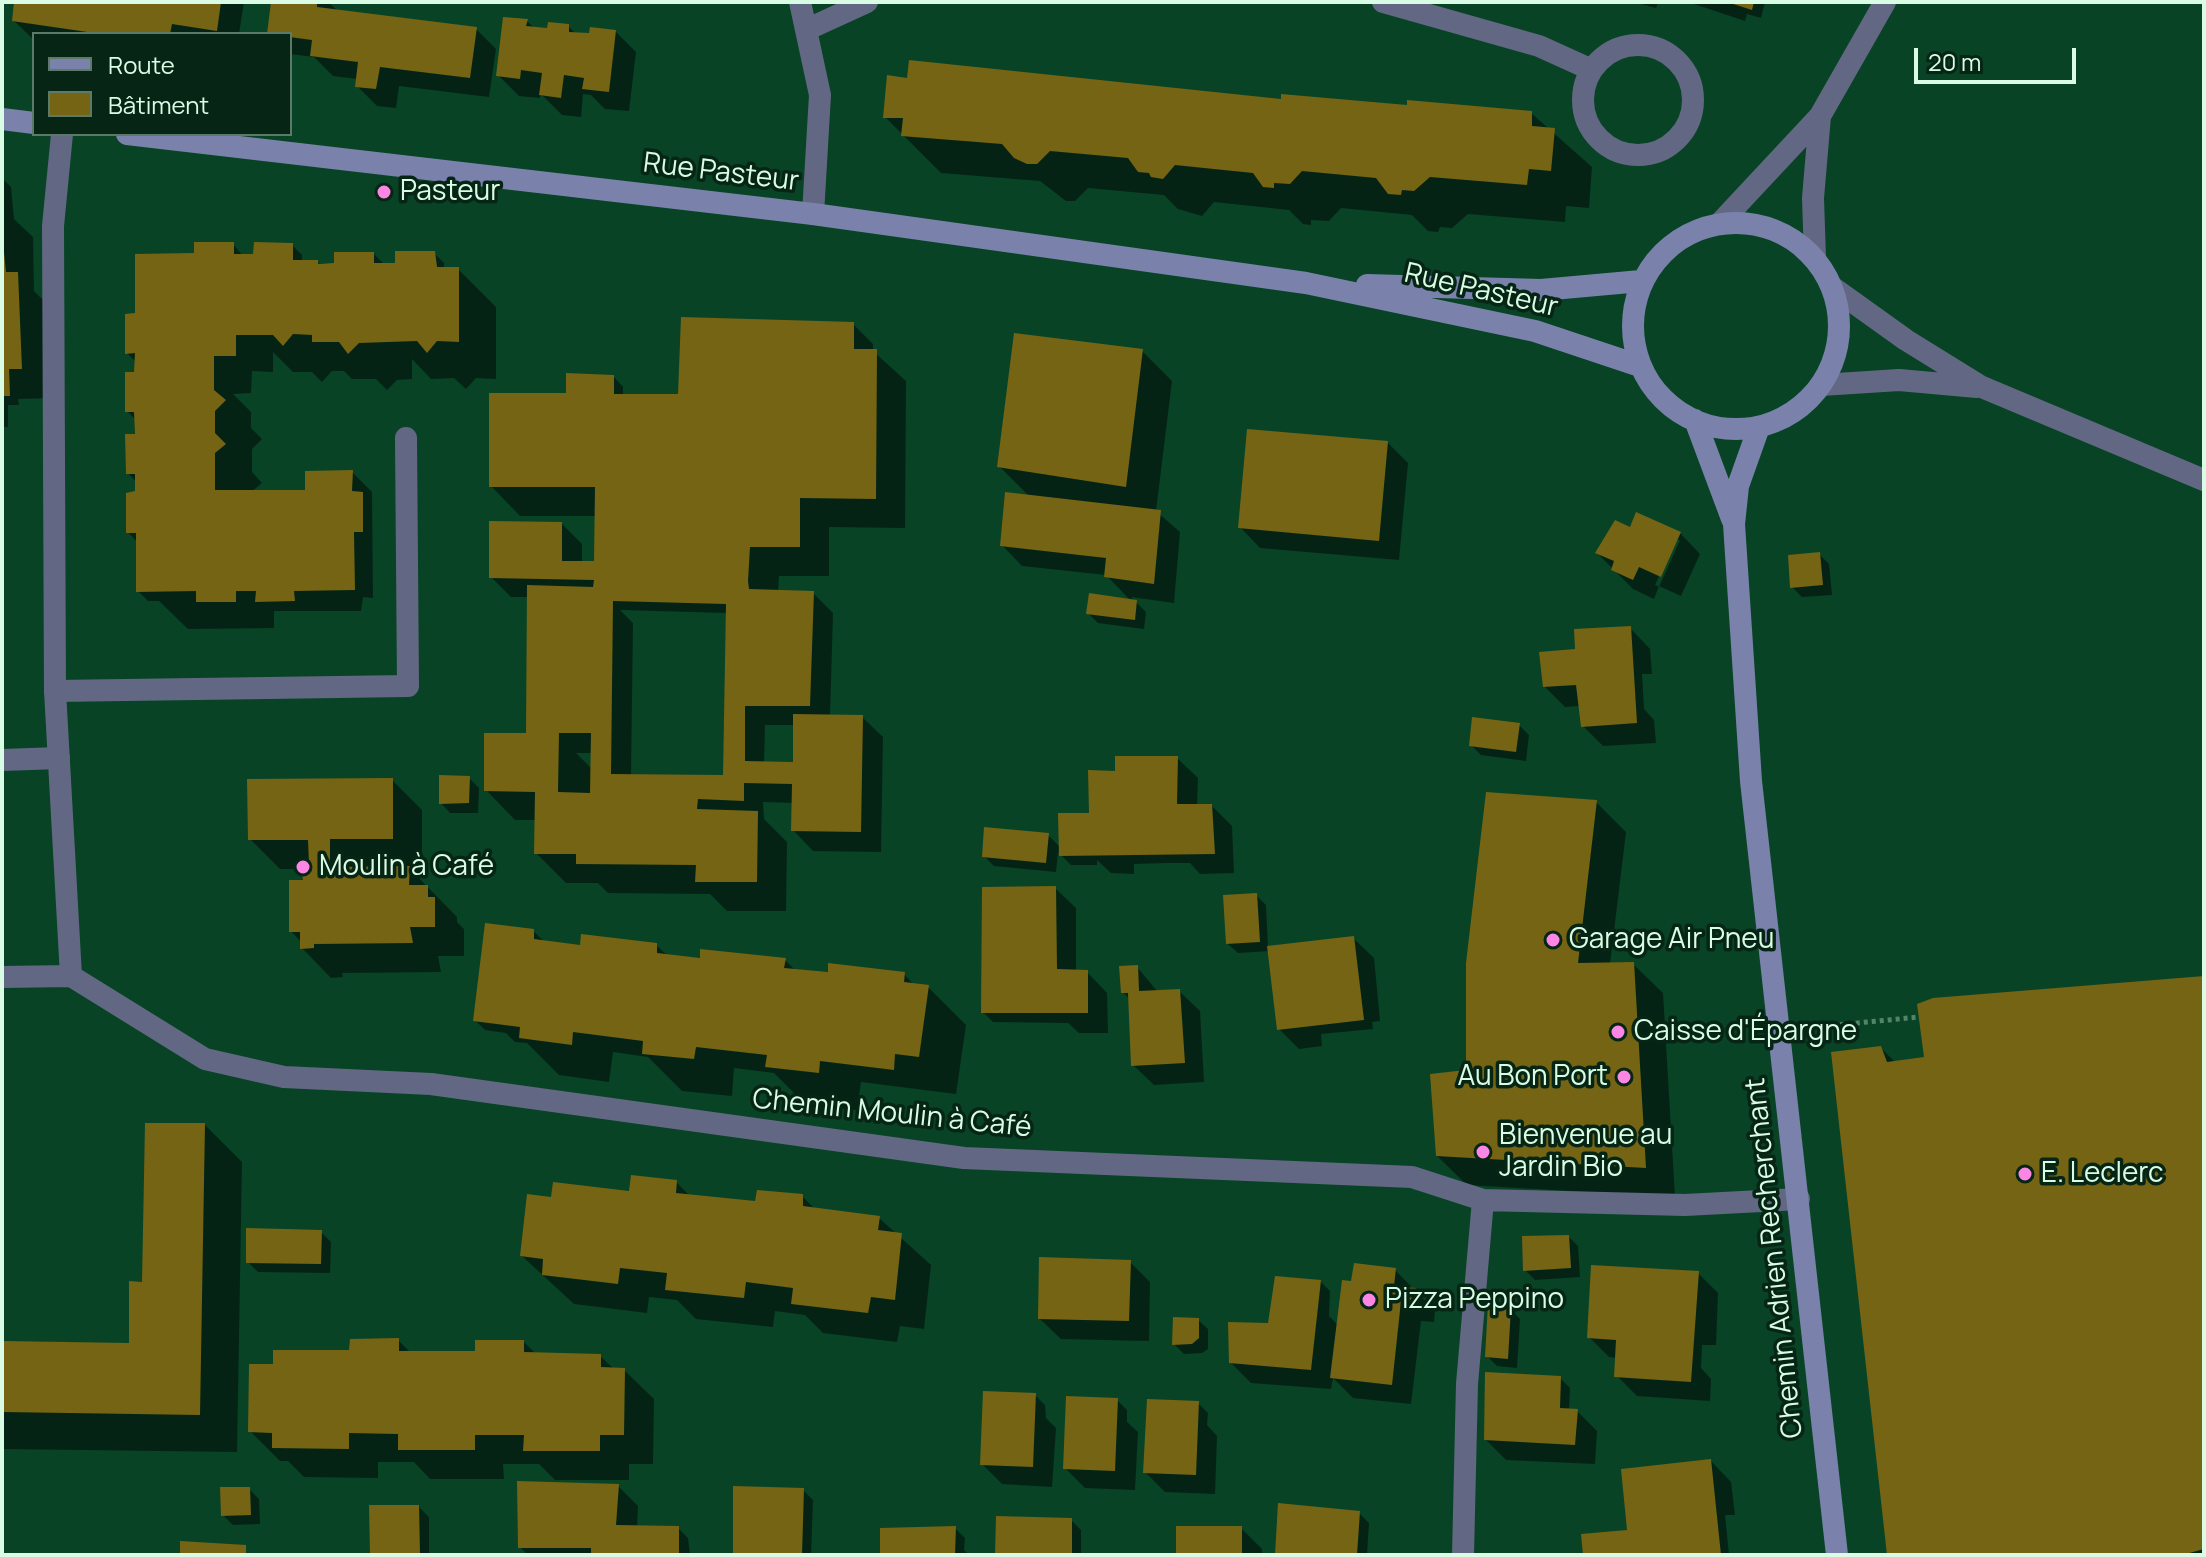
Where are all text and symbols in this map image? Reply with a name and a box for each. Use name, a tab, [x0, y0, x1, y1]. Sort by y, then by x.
legend	[32, 32, 292, 136]
scale bar	[1918, 32, 2080, 82]
text: 20 m	[1928, 45, 1981, 78]
text: Route	[108, 48, 175, 81]
text: Bâtiment	[108, 88, 209, 121]
street label: Rue Pasteur	[641, 147, 801, 199]
place label: Pasteur	[400, 175, 500, 209]
marker: Pasteur	[375, 183, 393, 201]
street label: Rue Pasteur	[1401, 257, 1561, 325]
place label: Moulin à Café	[319, 850, 494, 884]
marker: Moulin à Café	[294, 858, 312, 876]
place label: Garage Air Pneu	[1569, 923, 1774, 957]
marker: Garage Air Pneu	[1544, 931, 1562, 949]
place label: Caisse d'Épargne	[1634, 1015, 1857, 1049]
marker: Caisse d'Épargne	[1609, 1023, 1627, 1041]
place label: Au Bon Port	[1457, 1060, 1608, 1094]
marker: Au Bon Port	[1615, 1068, 1633, 1086]
street label: Chemin Adrien Recherchant	[1739, 1076, 1811, 1440]
street label: Chemin Moulin à Café	[751, 1083, 1033, 1145]
place label: Bienvenue au Jardin Bio	[1499, 1119, 1672, 1185]
marker: Bienvenue au Jardin Bio	[1474, 1143, 1492, 1161]
place label: E. Leclerc	[2041, 1157, 2164, 1191]
marker: E. Leclerc	[2016, 1165, 2034, 1183]
place label: Pizza Peppino	[1385, 1283, 1564, 1317]
marker: Pizza Peppino	[1360, 1291, 1378, 1309]

